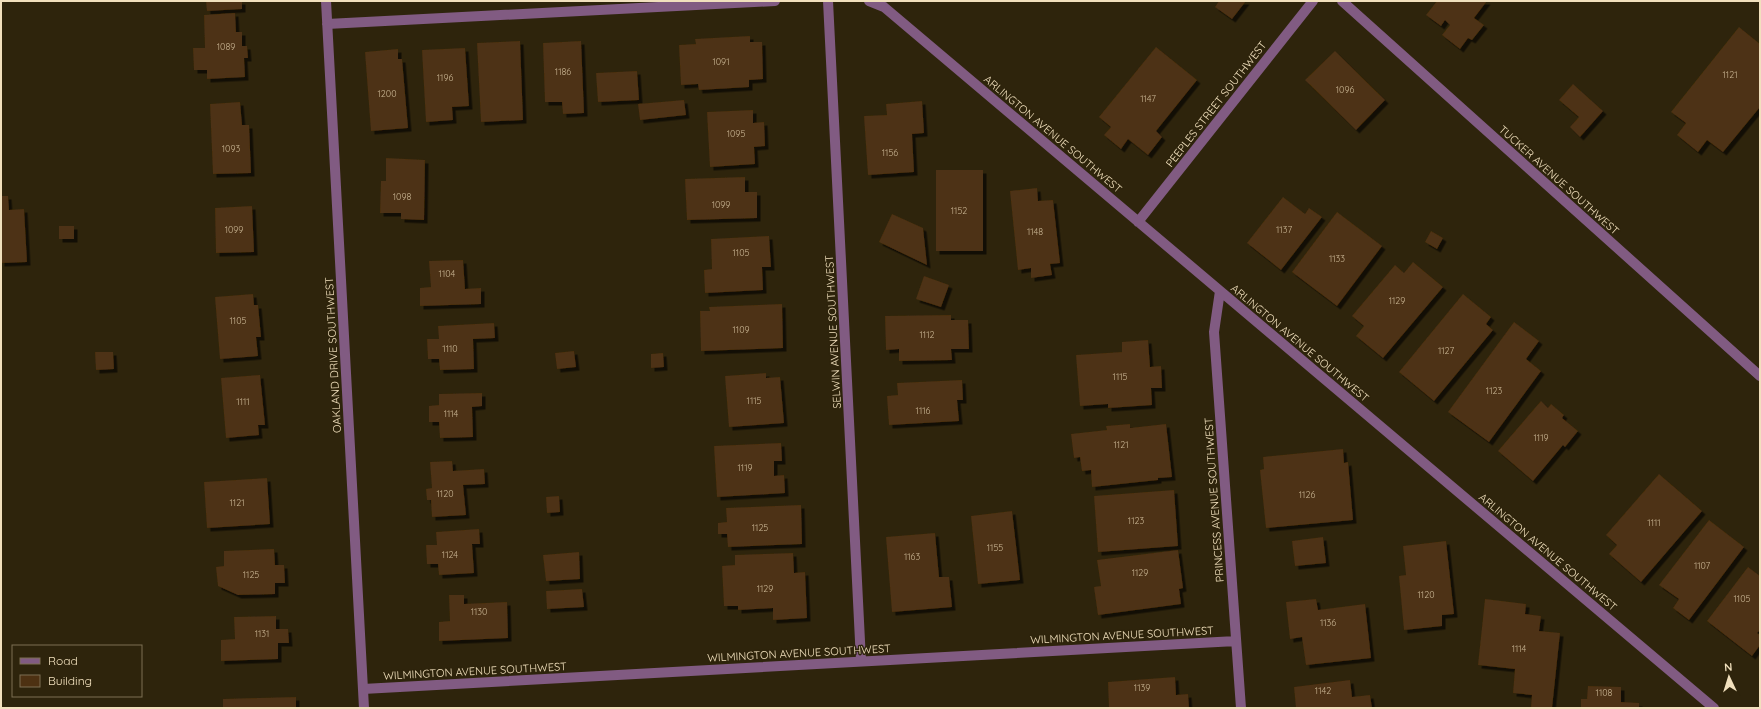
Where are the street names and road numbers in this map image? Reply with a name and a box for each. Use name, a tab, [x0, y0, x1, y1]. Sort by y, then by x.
street label: PEEPLES STREET SOUTHWEST	[1162, 38, 1270, 170]
street label: ARLINGTON AVENUE SOUTHWEST	[981, 72, 1125, 196]
street label: TUCKER AVENUE SOUTHWEST	[1496, 122, 1622, 238]
street label: SELWIN AVENUE SOUTHWEST	[822, 254, 844, 409]
street label: OAKLAND DRIVE SOUTHWEST	[322, 276, 344, 433]
street label: ARLINGTON AVENUE SOUTHWEST	[1228, 281, 1372, 405]
street label: PRINCESS AVENUE SOUTHWEST	[1201, 417, 1227, 583]
street label: ARLINGTON AVENUE SOUTHWEST	[1476, 490, 1620, 614]
street label: WILMINGTON AVENUE SOUTHWEST	[1030, 623, 1214, 647]
street label: WILMINGTON AVENUE SOUTHWEST	[707, 641, 891, 665]
street label: WILMINGTON AVENUE SOUTHWEST	[383, 659, 567, 683]

